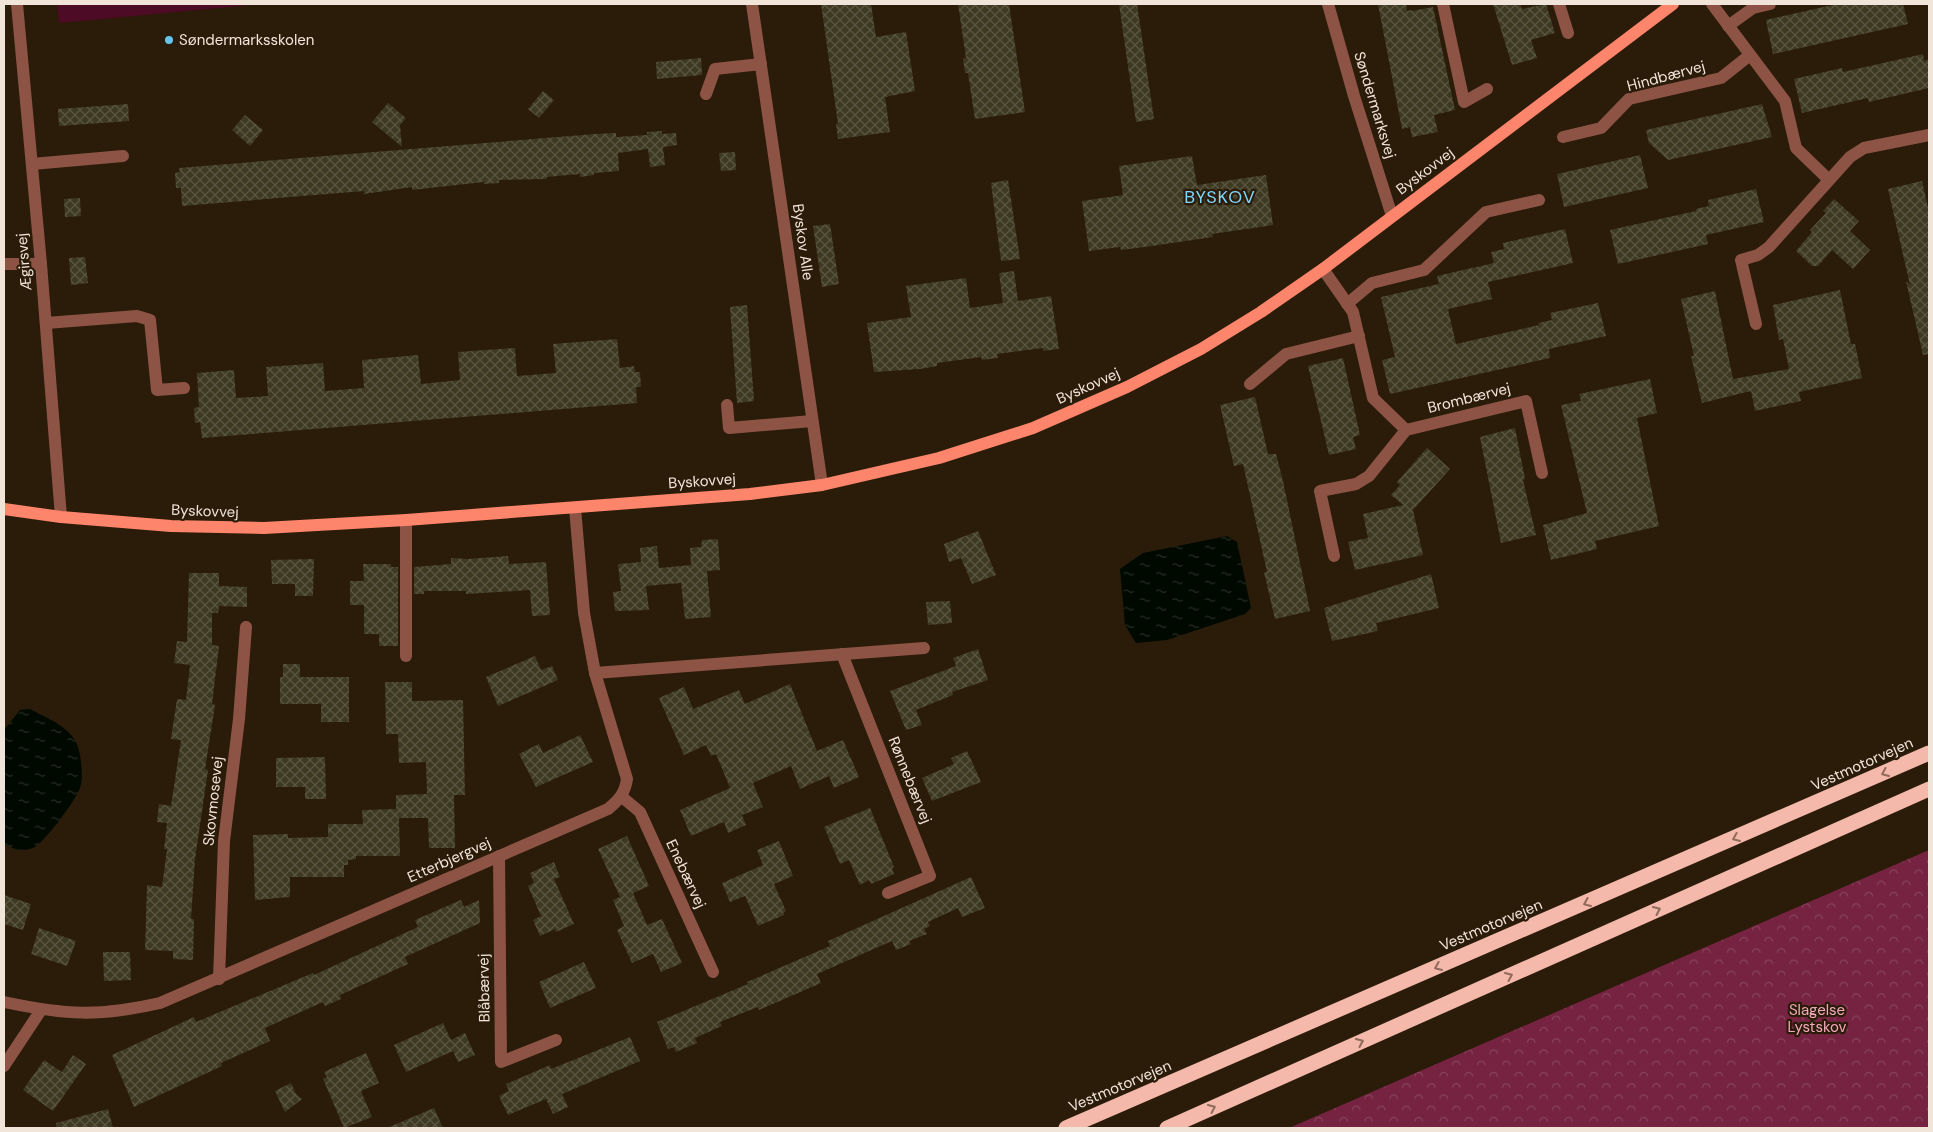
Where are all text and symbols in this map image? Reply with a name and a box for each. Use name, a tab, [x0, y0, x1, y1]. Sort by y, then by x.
place label: Søndermarksskolen	[179, 30, 314, 50]
marker: Søndermarksskolen	[163, 34, 175, 46]
street label: Søndermarksvej	[1349, 49, 1401, 161]
street label: Hindbærvej	[1625, 56, 1707, 96]
street label: Byskovvej	[1392, 143, 1458, 199]
district label: BYSKOV	[1184, 185, 1256, 209]
street label: Byskov Alle	[788, 202, 818, 282]
street label: Ægirsvej	[12, 232, 36, 292]
street label: Byskovvej	[1053, 363, 1123, 409]
street label: Brombærvej	[1425, 378, 1513, 418]
street label: Byskovvej	[668, 469, 736, 493]
street label: Byskovvej	[171, 500, 239, 522]
street label: Vestmotorvejen	[1808, 733, 1916, 795]
street label: Rønnebærvej	[884, 734, 936, 826]
street label: Skovmosevej	[198, 755, 228, 847]
one-way arrow	[1881, 766, 1890, 777]
one-way arrow	[1732, 831, 1741, 842]
street label: Etterbjergvej	[404, 833, 494, 887]
street label: Enebærvej	[661, 836, 711, 912]
street label: Vestmotorvejen	[1437, 894, 1545, 956]
one-way arrow	[1583, 896, 1592, 907]
one-way arrow	[1652, 906, 1661, 917]
street label: Blåbærvej	[473, 953, 495, 1023]
one-way arrow	[1434, 961, 1443, 972]
one-way arrow	[1504, 972, 1513, 983]
park label: Slagelse Lystskov	[1788, 1000, 1847, 1037]
one-way arrow	[1355, 1038, 1364, 1049]
street label: Vestmotorvejen	[1066, 1055, 1174, 1117]
one-way arrow	[1207, 1104, 1216, 1115]

